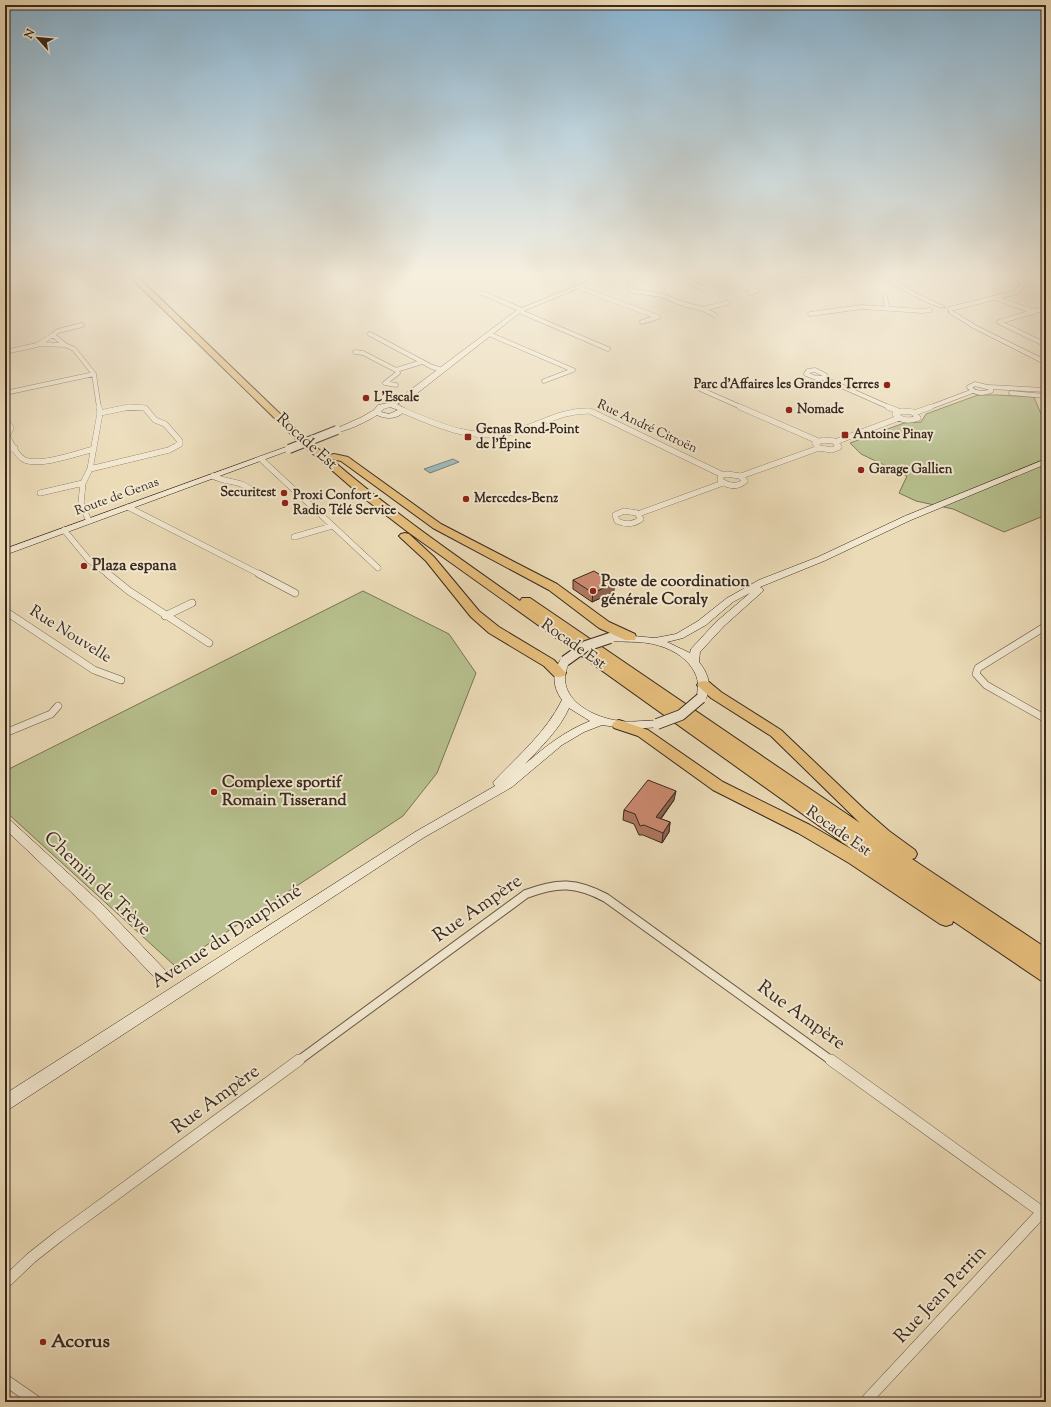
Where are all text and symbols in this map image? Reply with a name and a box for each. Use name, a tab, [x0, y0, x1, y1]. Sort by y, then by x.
north arrow	[18, 18, 58, 58]
text: N	[20, 26, 39, 42]
place label: Parc d'Affaires les Grandes Terres	[694, 376, 879, 394]
marker: Parc d'Affaires les Grandes Terres	[882, 380, 892, 390]
place label: L'Escale	[374, 389, 419, 407]
marker: L'Escale	[361, 393, 371, 403]
street label: Rue André Citroën	[594, 396, 700, 458]
place label: Nomade	[797, 401, 844, 419]
marker: Nomade	[784, 405, 794, 415]
street label: Rocade Est	[270, 408, 342, 476]
place label: Genas Rond-Point de l'Épine	[476, 421, 580, 454]
place label: Antoine Pinay	[853, 426, 934, 444]
marker: Antoine Pinay	[840, 430, 850, 440]
marker: Genas Rond-Point de l'Épine	[463, 432, 473, 442]
place label: Garage Gallien	[869, 461, 953, 479]
marker: Garage Gallien	[856, 465, 866, 475]
street label: Route de Genas	[72, 473, 162, 521]
place label: Securitest	[220, 484, 277, 502]
place label: Proxi Confort - Radio Télé Service	[293, 487, 396, 520]
marker: Securitest	[279, 488, 289, 498]
place label: Mercedes-Benz	[474, 490, 558, 508]
marker: Mercedes-Benz	[461, 494, 471, 504]
marker: Proxi Confort - Radio Télé Service	[280, 498, 290, 508]
place label: Plaza espana	[92, 555, 177, 578]
marker: Plaza espana	[79, 561, 89, 571]
place label: Poste de coordination générale Coraly	[601, 571, 750, 612]
marker: Poste de coordination générale Coraly	[588, 586, 598, 596]
street label: Rue Nouvelle	[24, 601, 116, 669]
street label: Rocade Est	[536, 614, 611, 676]
place label: Complexe sportif Romain Tisserand	[222, 772, 348, 813]
marker: Complexe sportif Romain Tisserand	[209, 787, 219, 797]
street label: Rocade Est	[801, 801, 876, 863]
street label: Chemin de Trève	[37, 825, 157, 943]
street label: Rue Ampère	[428, 868, 528, 950]
street label: Avenue du Dauphiné	[146, 878, 308, 996]
street label: Rue Ampère	[751, 975, 851, 1057]
street label: Rue Ampère	[166, 1059, 266, 1141]
street label: Rue Jean Perrin	[889, 1240, 993, 1350]
place label: Acorus	[51, 1329, 111, 1356]
marker: Acorus	[38, 1337, 48, 1347]

